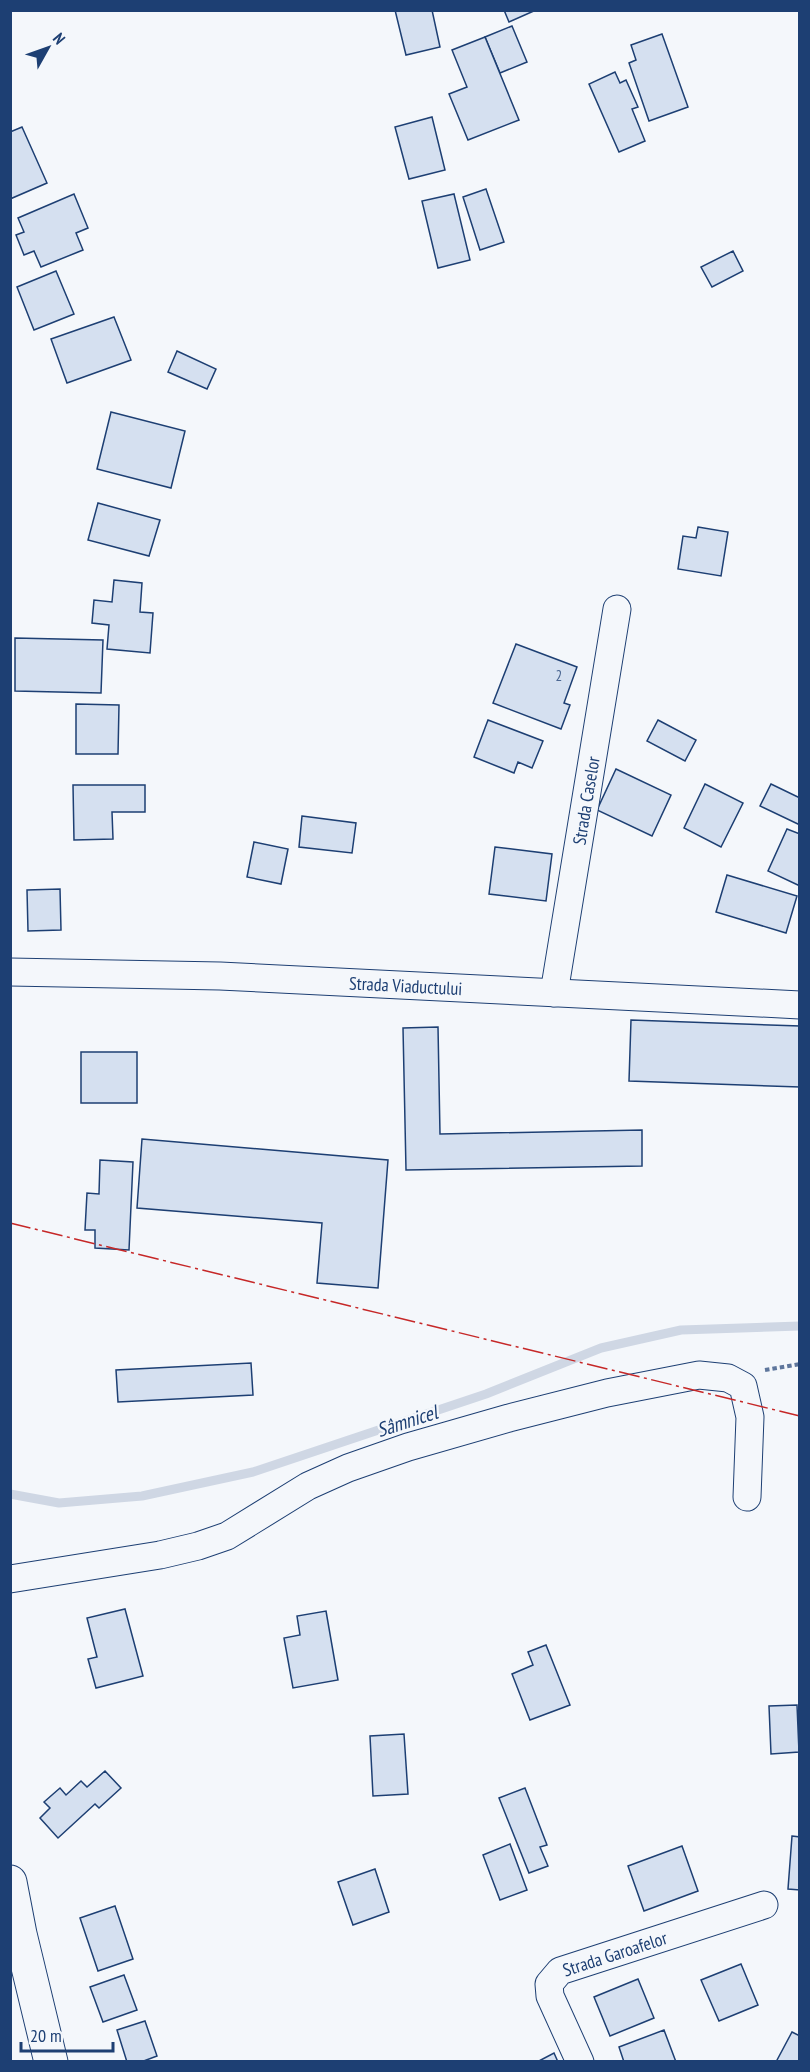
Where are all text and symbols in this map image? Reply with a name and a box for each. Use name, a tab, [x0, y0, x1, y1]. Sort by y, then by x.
north arrow	[18, 18, 78, 78]
text: N	[49, 29, 70, 48]
house number: 2	[556, 666, 562, 685]
street label: Strada Caselor	[567, 755, 604, 847]
street label: Strada Viaductului	[349, 971, 463, 1000]
water label: Sâmnicel	[373, 1398, 443, 1443]
street label: Strada Garoafelor	[560, 1926, 670, 1981]
scale bar	[21, 2015, 112, 2053]
text: 20 m	[30, 2024, 62, 2047]

